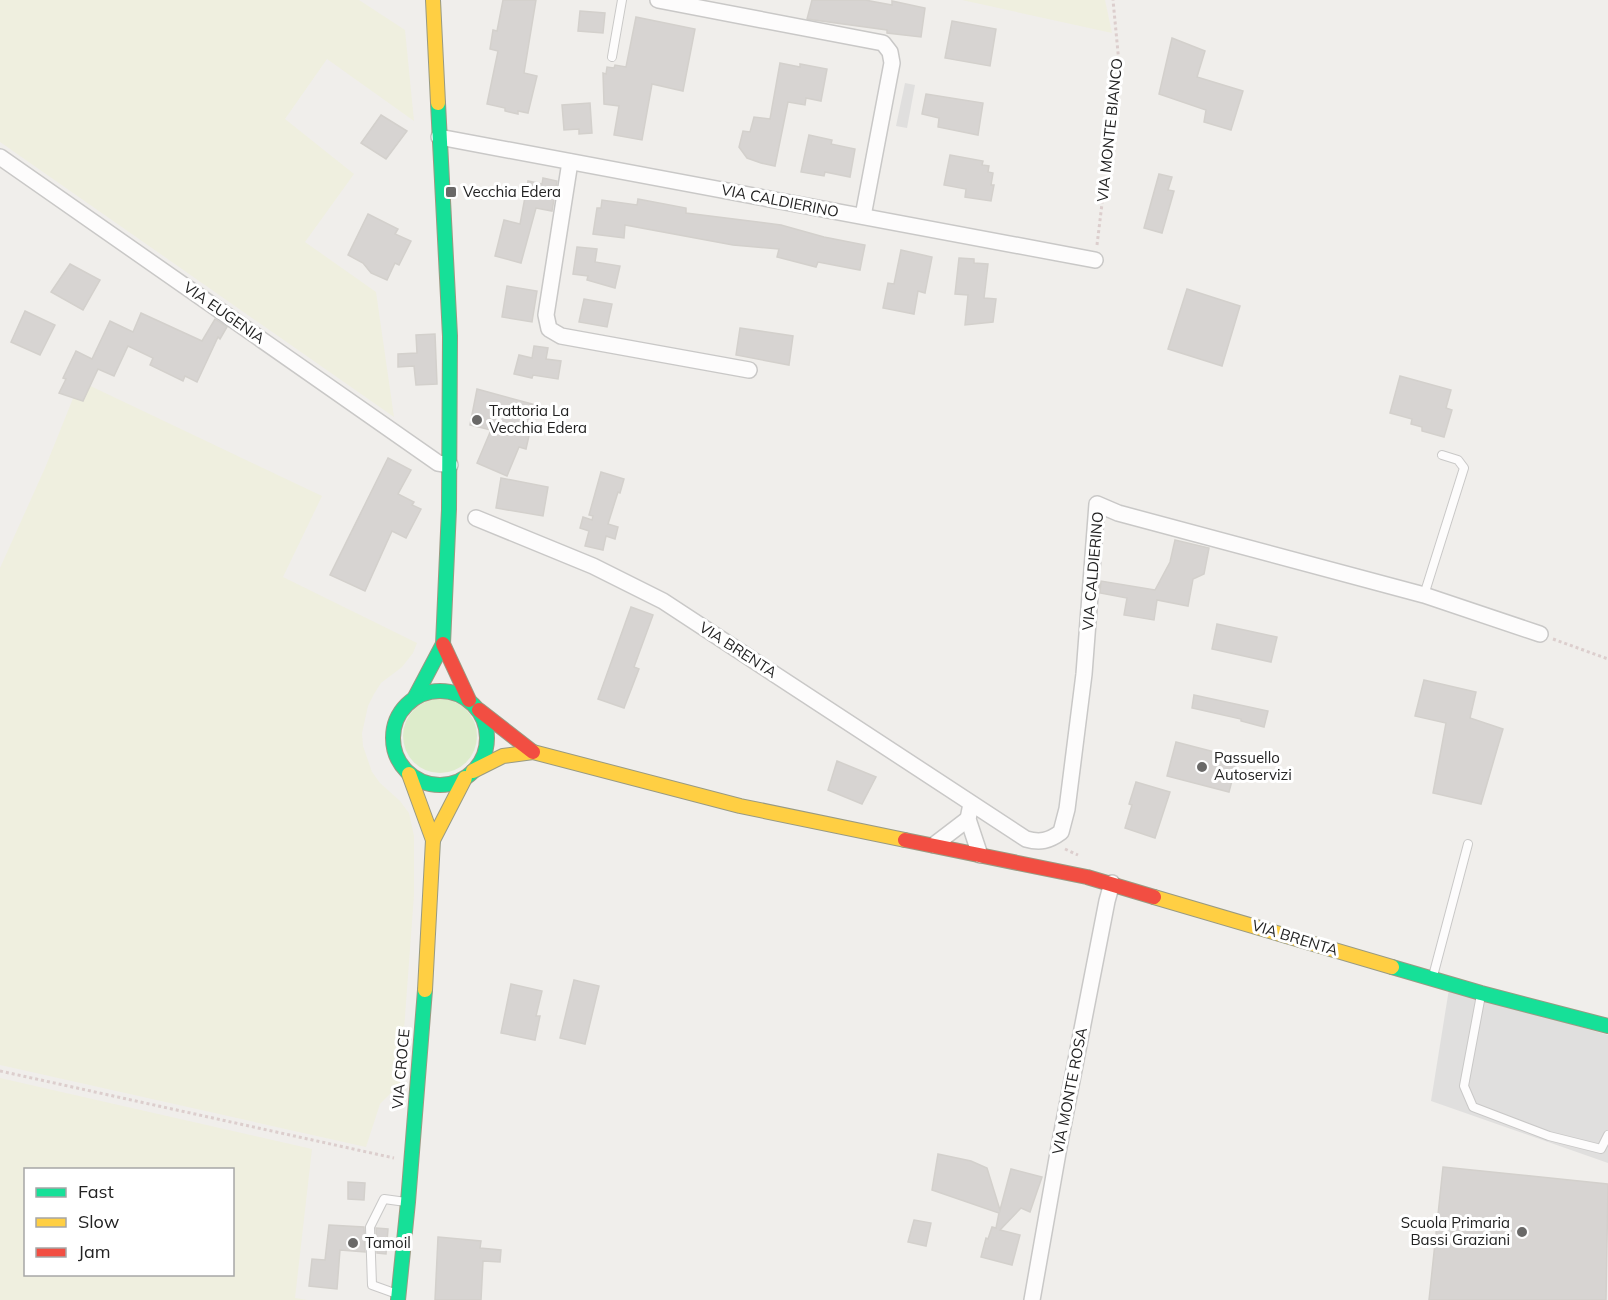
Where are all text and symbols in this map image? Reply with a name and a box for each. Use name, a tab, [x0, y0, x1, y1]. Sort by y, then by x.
street label: VIA MONTE BIANCO	[1092, 57, 1127, 203]
street label: VIA CALDIERINO	[720, 180, 841, 221]
place label: Vecchia Edera	[463, 182, 561, 201]
marker: Vecchia Edera	[444, 185, 458, 199]
street label: VIA EUGENIA	[180, 278, 269, 348]
place label: Trattoria La Vecchia Edera	[489, 401, 587, 437]
marker: Trattoria La Vecchia Edera	[470, 413, 484, 427]
street label: VIA CALDIERINO	[1078, 511, 1107, 631]
street label: VIA BRENTA	[696, 617, 781, 682]
place label: Passuello Autoservizi	[1214, 748, 1292, 784]
marker: Passuello Autoservizi	[1195, 760, 1209, 774]
street label: VIA BRENTA	[1250, 915, 1340, 960]
street label: VIA MONTE ROSA	[1048, 1026, 1091, 1156]
street label: VIA CROCE	[388, 1028, 413, 1110]
legend	[24, 1168, 234, 1276]
text: Fast	[78, 1180, 114, 1203]
text: Slow	[78, 1210, 120, 1233]
place label: Scuola Primaria Bassi Graziani	[1401, 1213, 1510, 1249]
marker: Scuola Primaria Bassi Graziani	[1515, 1225, 1529, 1239]
place label: Tamoil	[365, 1233, 411, 1252]
marker: Tamoil	[346, 1236, 360, 1250]
text: Jam	[78, 1240, 111, 1263]

